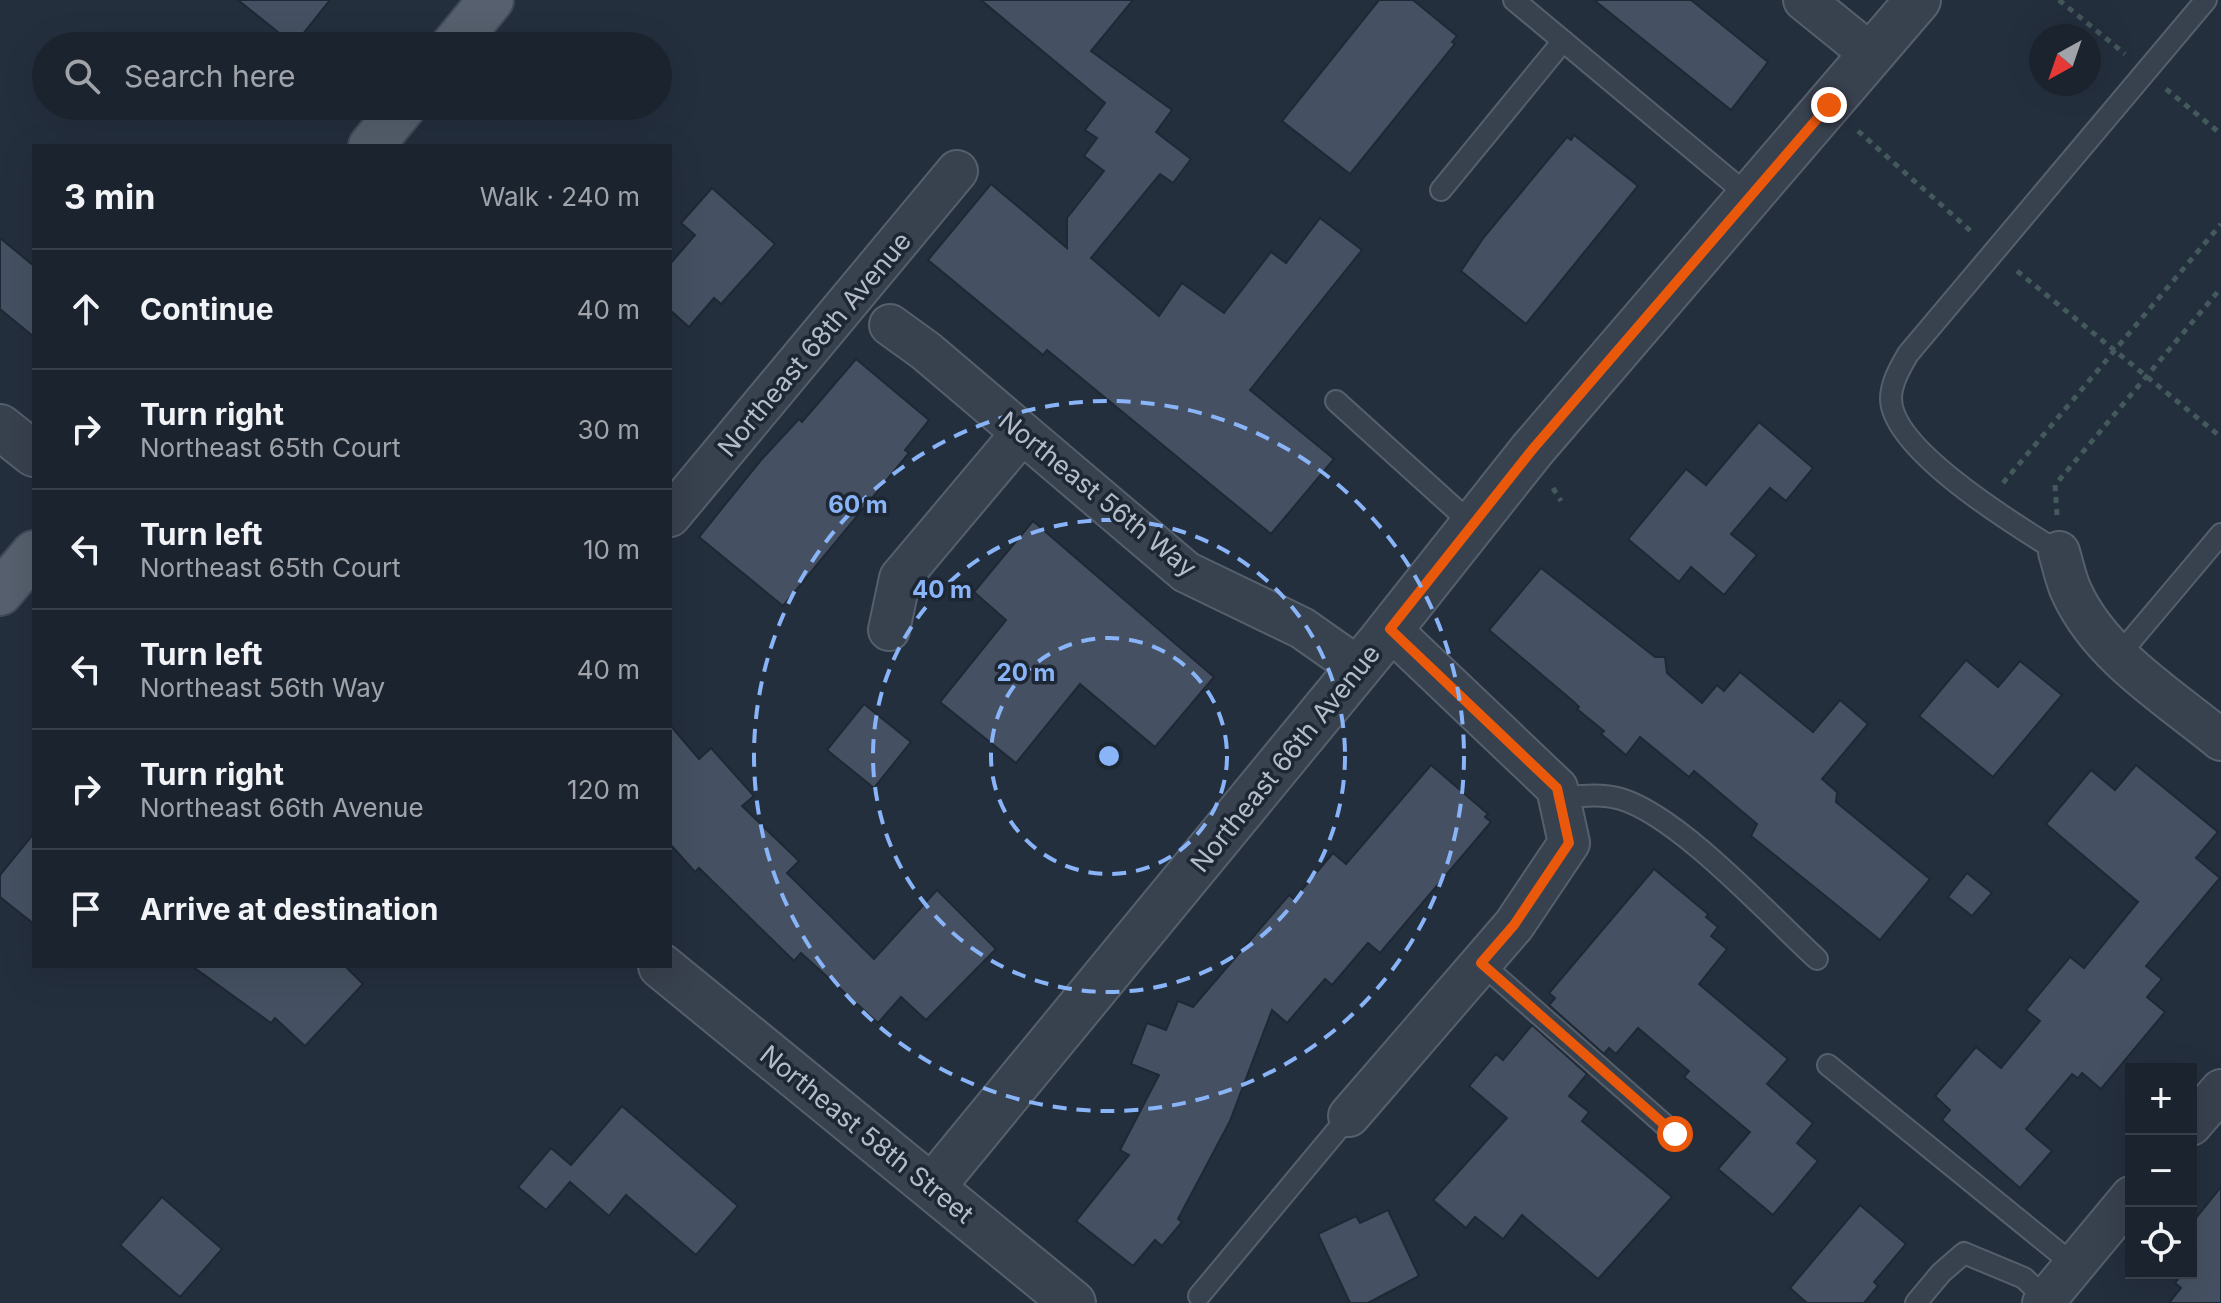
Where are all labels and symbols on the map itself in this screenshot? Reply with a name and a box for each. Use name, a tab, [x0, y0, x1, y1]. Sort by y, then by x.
north arrow	[2029, 24, 2101, 96]
route end	[1811, 87, 1847, 123]
street label: Northeast 68th Avenue	[711, 225, 917, 463]
street label: Northeast 56th Way	[993, 405, 1203, 583]
text: 60 m	[828, 490, 888, 519]
text: 40 m	[912, 575, 972, 604]
street label: Northeast 66th Avenue	[1184, 638, 1386, 878]
text: 20 m	[997, 658, 1055, 687]
centre of rings	[1095, 742, 1123, 770]
street label: Northeast 58th Street	[754, 1038, 980, 1230]
route start	[1657, 1116, 1693, 1152]

